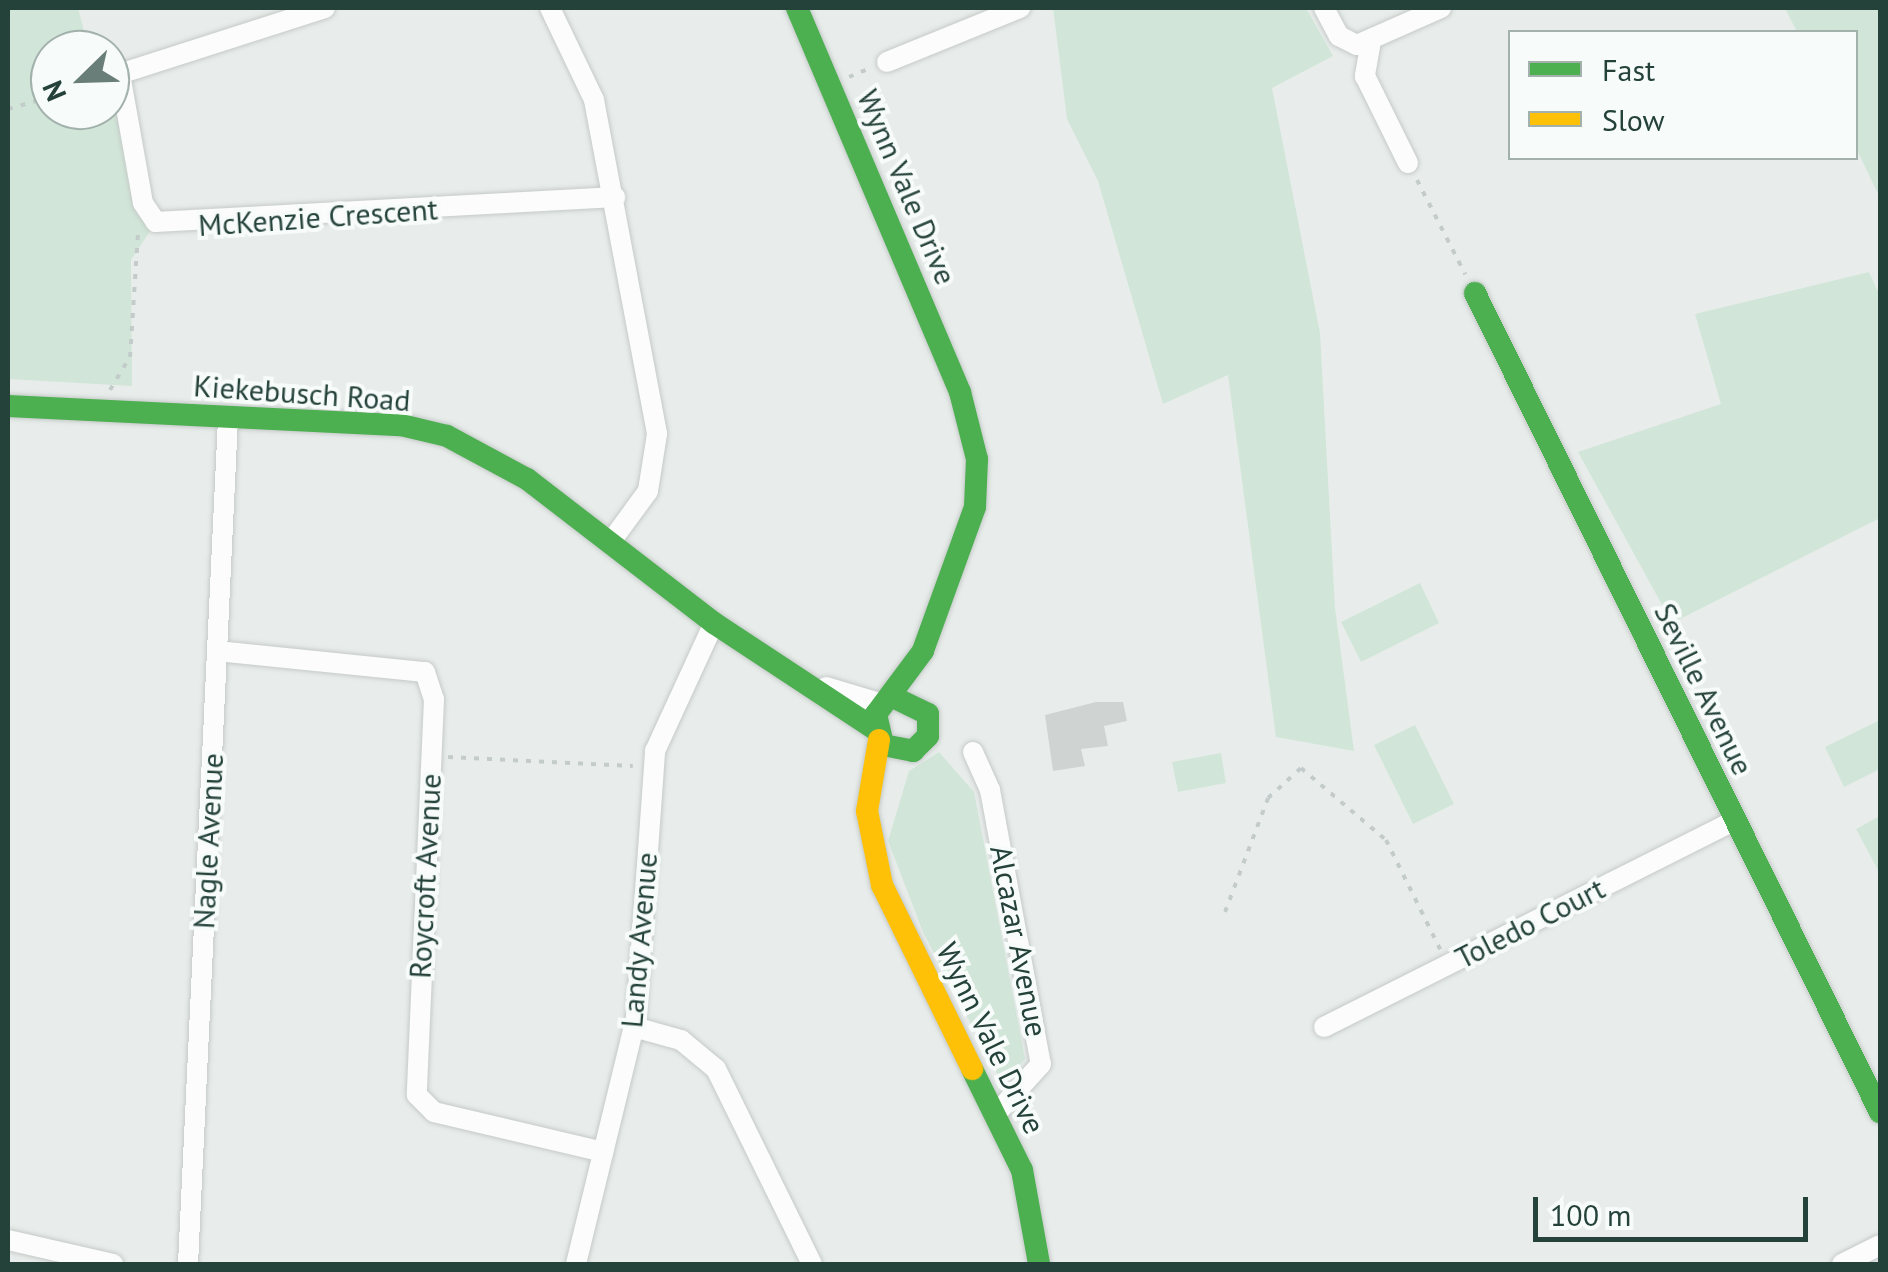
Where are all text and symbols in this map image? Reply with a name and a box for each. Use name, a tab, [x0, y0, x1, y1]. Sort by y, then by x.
north arrow	[30, 30, 130, 130]
legend	[1508, 30, 1858, 160]
text: Fast	[1602, 50, 1655, 89]
text: N	[33, 75, 74, 107]
street label: Wynn Vale Drive	[850, 84, 964, 290]
text: Slow	[1602, 100, 1665, 139]
street label: McKenzie Crescent	[197, 191, 439, 243]
street label: Kiekebusch Road	[192, 367, 412, 419]
street label: Seville Avenue	[1647, 597, 1761, 781]
street label: Nagle Avenue	[185, 752, 231, 930]
street label: Roycroft Avenue	[402, 772, 448, 980]
street label: Alcazar Avenue	[983, 842, 1055, 1040]
street label: Landy Avenue	[613, 850, 665, 1030]
street label: Toledo Court	[1449, 870, 1611, 976]
street label: Wynn Vale Drive	[929, 936, 1053, 1140]
scale bar	[1538, 1177, 1813, 1239]
text: 100 m	[1550, 1195, 1631, 1234]

